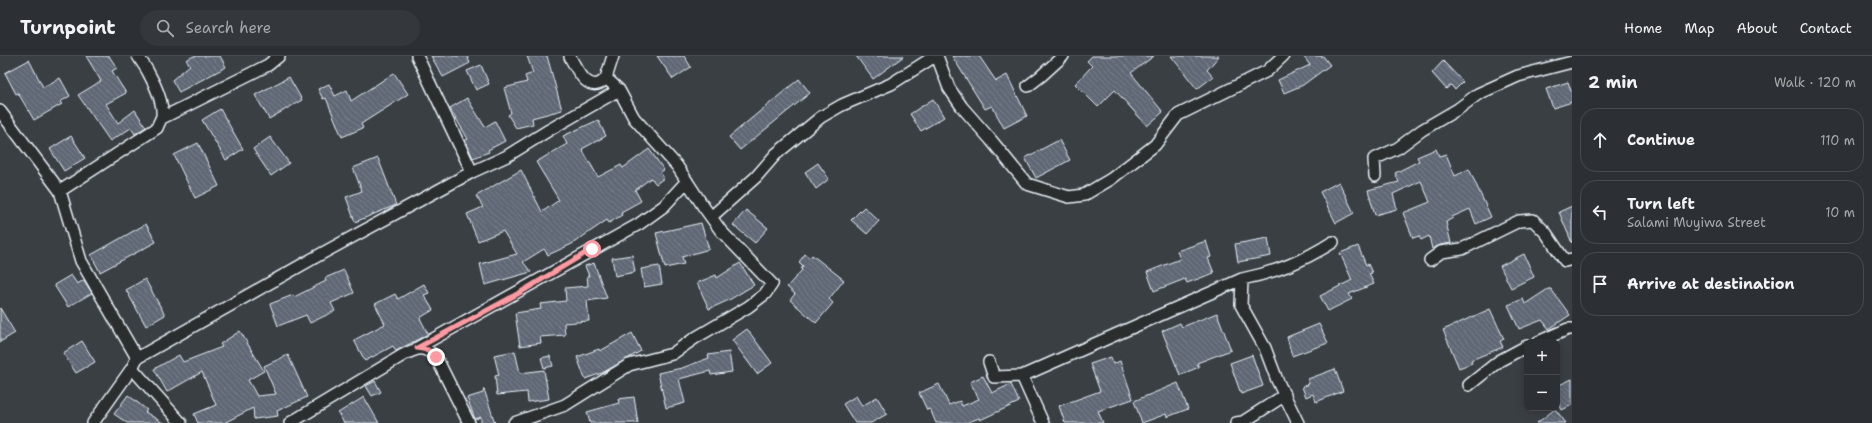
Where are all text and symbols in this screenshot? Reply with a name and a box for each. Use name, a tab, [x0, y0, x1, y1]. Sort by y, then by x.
search box	[140, 10, 420, 46]
text: Turnpoint	[20, 15, 116, 40]
icon: search	[154, 17, 176, 39]
text: Search here	[186, 18, 271, 38]
text: Home	[1624, 19, 1663, 37]
text: Map	[1685, 19, 1715, 37]
text: About	[1737, 19, 1778, 37]
text: Contact	[1800, 19, 1852, 37]
text: 2 min	[1588, 71, 1638, 93]
text: Walk · 120 m	[1774, 74, 1856, 91]
icon: ahead	[1589, 129, 1611, 151]
text: Continue	[1627, 130, 1695, 150]
text: 110 m	[1820, 132, 1855, 149]
text: Turn left	[1627, 194, 1695, 214]
icon: left	[1589, 201, 1611, 223]
text: 10 m	[1825, 204, 1855, 221]
text: Salami Muyiwa Street	[1627, 214, 1766, 231]
route start	[583, 240, 601, 258]
icon: arrive	[1589, 273, 1611, 295]
text: Arrive at destination	[1627, 274, 1795, 294]
map controls	[1524, 339, 1560, 411]
button: +	[1524, 339, 1560, 375]
route end	[427, 348, 445, 366]
button: −	[1524, 375, 1560, 411]

